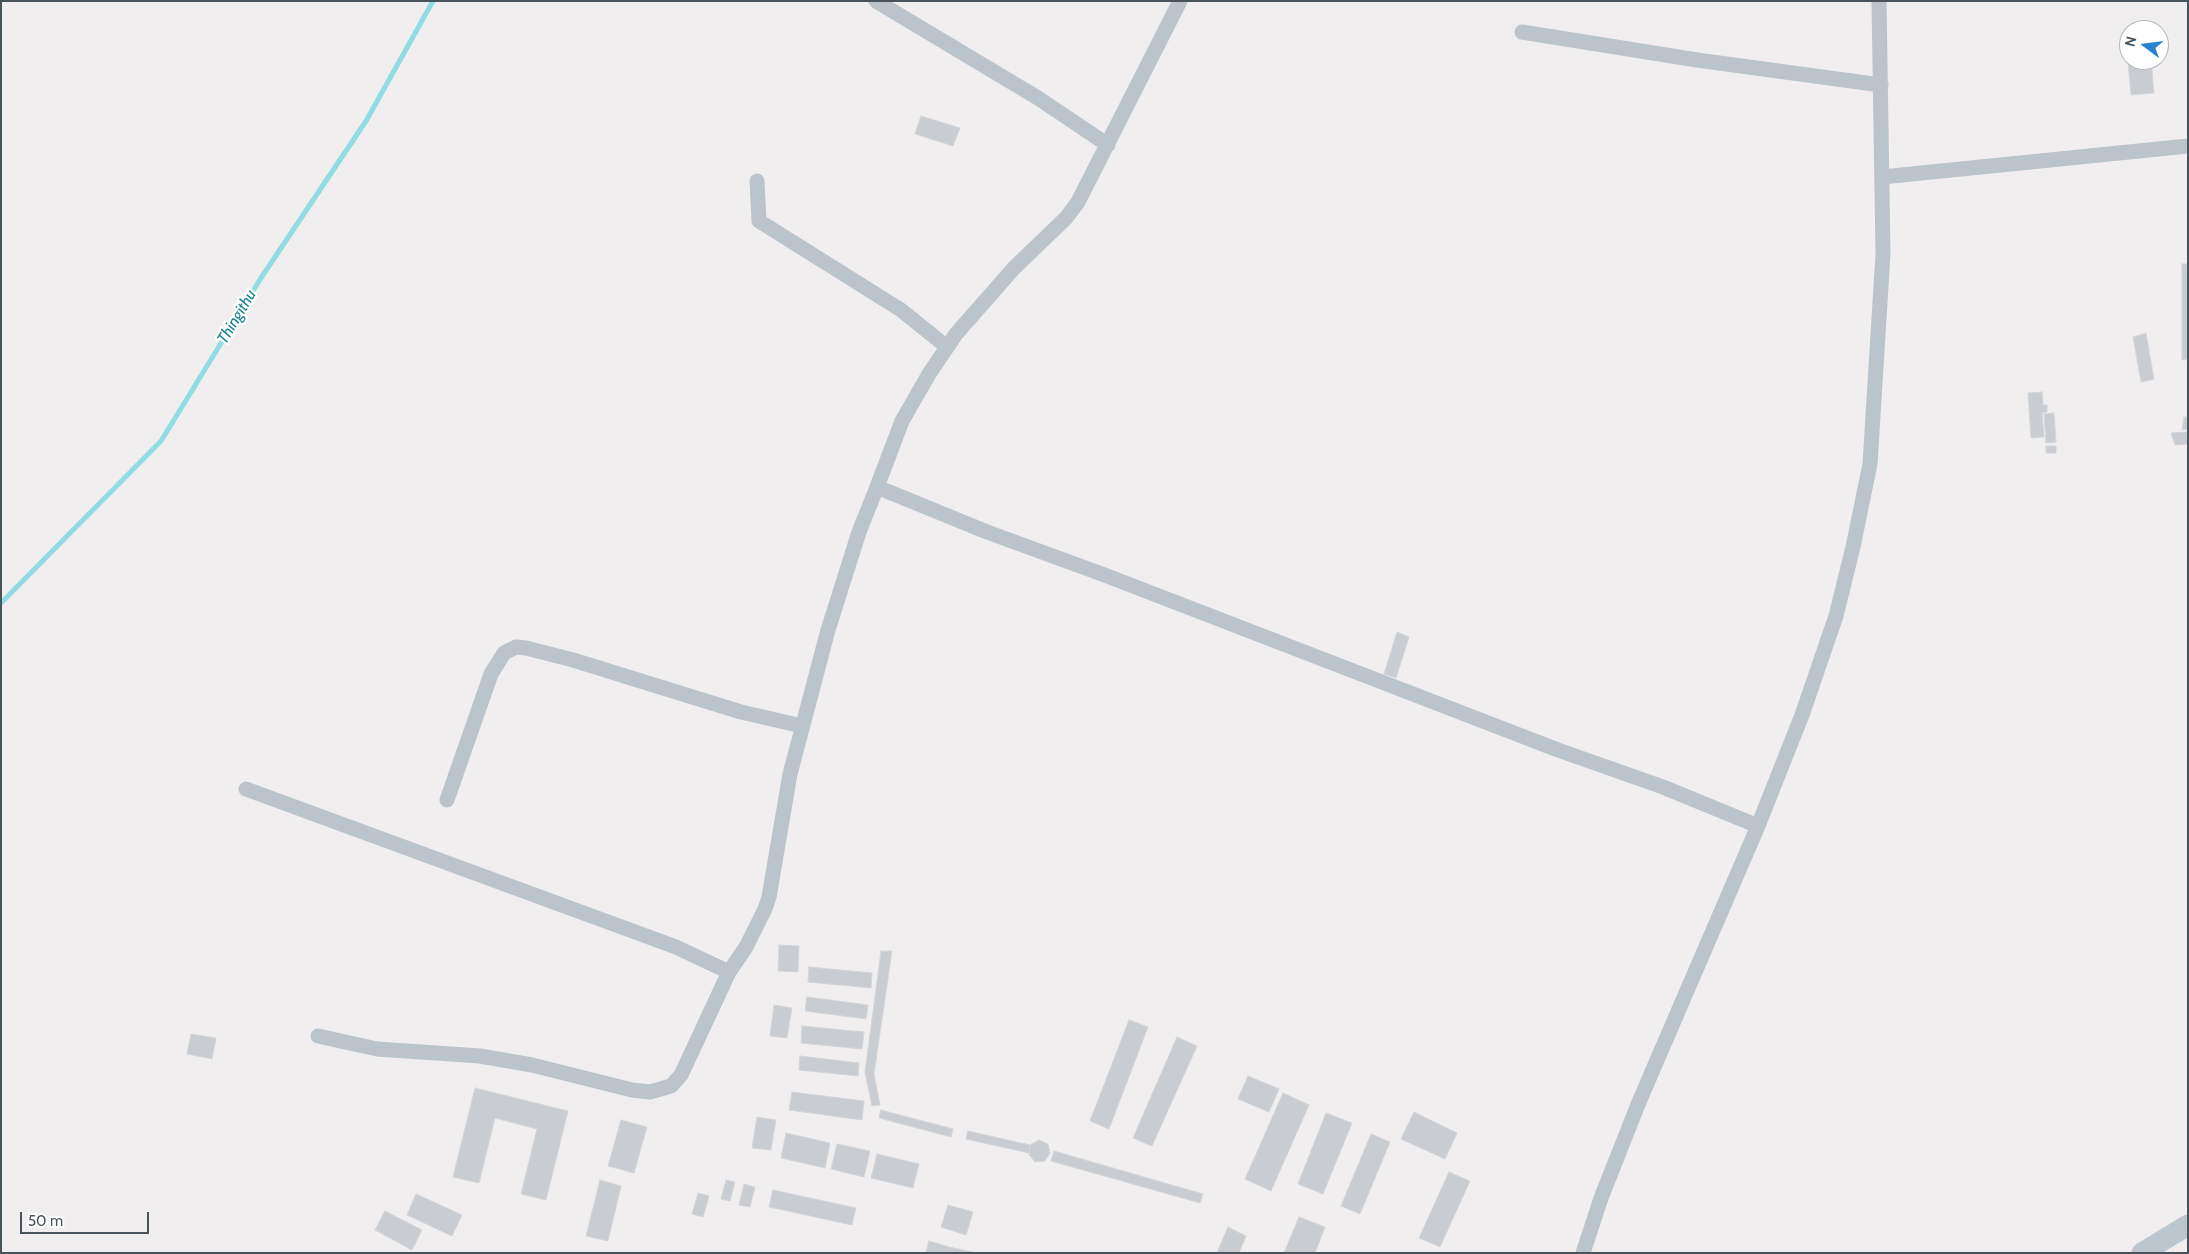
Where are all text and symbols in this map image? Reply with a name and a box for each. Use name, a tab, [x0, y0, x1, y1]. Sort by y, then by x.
north arrow	[2119, 20, 2169, 70]
text: N	[2121, 34, 2140, 48]
water label: Thingithu	[213, 286, 261, 348]
scale bar	[22, 1202, 151, 1234]
text: 50 m	[28, 1212, 63, 1230]

